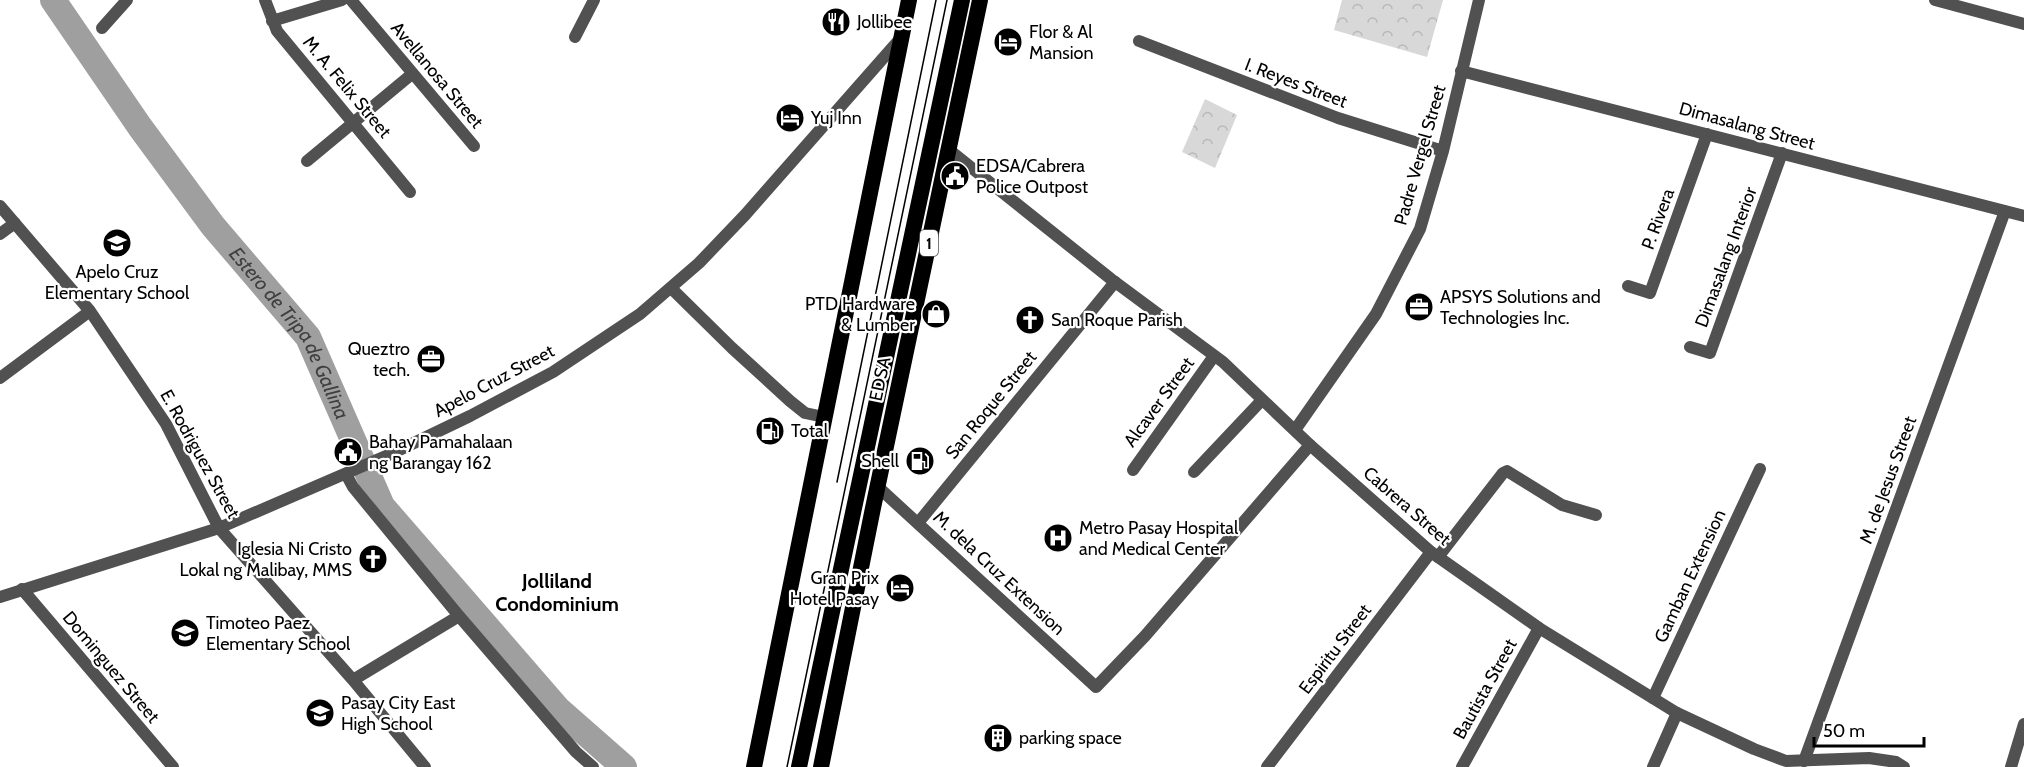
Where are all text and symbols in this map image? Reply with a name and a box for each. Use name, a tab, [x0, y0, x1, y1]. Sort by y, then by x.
restaurant icon: Jollibee	[820, 6, 852, 38]
place label: Jollibee	[856, 11, 912, 33]
street label: Avellanosa Street	[386, 17, 488, 133]
place label: Flor & Al Mansion	[1029, 21, 1093, 64]
hotel icon: Flor & Al Mansion	[992, 26, 1024, 58]
street label: M. A. Felix Street	[298, 32, 396, 142]
street label: I. Reyes Street	[1242, 53, 1350, 113]
street label: Padre Vergel Street	[1389, 82, 1451, 228]
street label: Dimasalang Street	[1677, 97, 1817, 155]
hotel icon: Yuj Inn	[774, 102, 806, 134]
place label: Yuj Inn	[810, 107, 862, 129]
place label: EDSA/Cabrera Police Outpost	[976, 155, 1088, 198]
public building icon: EDSA/Cabrera Police Outpost	[939, 160, 971, 192]
street label: Dimasalang Interior	[1690, 183, 1762, 330]
street label: P. Rivera	[1637, 185, 1679, 253]
school or university icon: Apelo Cruz Elementary School	[101, 227, 133, 259]
road number: 1	[920, 230, 938, 256]
water label: Estero de Tripa de Gallina	[224, 242, 355, 423]
place label: Apelo Cruz Elementary School	[45, 261, 190, 304]
place label: APSYS Solutions and Technologies Inc.	[1440, 286, 1601, 329]
office icon: APSYS Solutions and Technologies Inc.	[1403, 291, 1435, 323]
place label: PTD Hardware & Lumber	[805, 293, 915, 336]
shop icon: PTD Hardware & Lumber	[920, 298, 952, 330]
church icon: San Roque Parish	[1014, 304, 1046, 336]
place label: San Roque Parish	[1051, 309, 1183, 331]
place label: Queztro tech.	[348, 338, 410, 381]
street label: Apelo Cruz Street	[430, 340, 558, 422]
office icon: Queztro tech.	[415, 343, 447, 375]
street label: San Roque Street	[941, 347, 1041, 463]
street label: Alcaver Street	[1119, 353, 1199, 451]
street label: EDSA	[865, 355, 895, 403]
street label: E. Rodriguez Street	[155, 386, 245, 522]
street label: M. de Jesus Street	[1855, 413, 1921, 547]
fuel station icon: Total	[754, 415, 786, 447]
place label: Total	[791, 420, 829, 442]
place label: Bahay Pamahalaan ng Barangay 162	[369, 431, 513, 474]
public building icon: Bahay Pamahalaan ng Barangay 162	[332, 436, 364, 468]
fuel station icon: Shell	[904, 445, 936, 477]
place label: Shell	[861, 450, 900, 472]
street label: Cabrera Street	[1359, 462, 1455, 550]
street label: M. dela Cruz Extension	[929, 506, 1069, 640]
street label: Gamban Extension	[1650, 506, 1730, 646]
place label: Metro Pasay Hospital and Medical Center	[1079, 517, 1239, 560]
hospital icon: Metro Pasay Hospital and Medical Center	[1042, 522, 1074, 554]
place label: Iglesia Ni Cristo Lokal ng Malibay, MMS	[180, 538, 352, 581]
church icon: Iglesia Ni Cristo Lokal ng Malibay, MMS	[357, 543, 389, 575]
place label: Gran Prix Hotel Pasay	[790, 567, 879, 610]
district label: Jolliland Condominium	[495, 569, 619, 616]
hotel icon: Gran Prix Hotel Pasay	[884, 572, 916, 604]
street label: Espiritu Street	[1294, 600, 1376, 698]
street label: Dominguez Street	[58, 607, 164, 727]
place label: Timoteo Paez Elementary School	[206, 612, 351, 655]
school or university icon: Timoteo Paez Elementary School	[169, 617, 201, 649]
street label: Bautista Street	[1448, 635, 1522, 743]
place label: Pasay City East High School	[341, 692, 455, 735]
school or university icon: Pasay City East High School	[304, 697, 336, 729]
scale bar	[1814, 710, 1924, 748]
text: 50 m	[1823, 720, 1865, 742]
building icon: parking space	[982, 722, 1014, 754]
place label: parking space	[1019, 727, 1122, 749]

